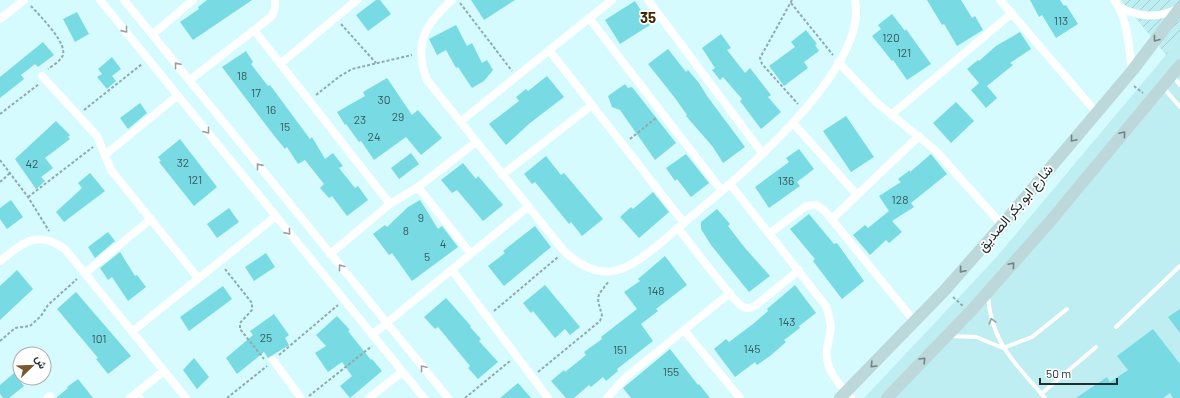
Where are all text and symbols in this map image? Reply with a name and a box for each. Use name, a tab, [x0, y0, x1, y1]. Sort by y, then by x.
district label: 35	[640, 8, 656, 26]
house number: 113	[1054, 13, 1068, 27]
one-way arrow	[120, 26, 127, 33]
house number: 120	[882, 30, 900, 44]
one-way arrow	[1154, 35, 1161, 42]
house number: 121	[897, 45, 911, 59]
one-way arrow	[175, 62, 182, 70]
house number: 18	[237, 68, 247, 82]
house number: 17	[251, 85, 261, 99]
house number: 30	[378, 92, 390, 106]
house number: 16	[266, 102, 276, 116]
house number: 29	[392, 109, 404, 123]
house number: 23	[354, 112, 366, 126]
house number: 15	[280, 119, 290, 133]
one-way arrow	[202, 127, 209, 134]
house number: 24	[367, 129, 381, 143]
one-way arrow	[1119, 131, 1126, 138]
one-way arrow	[1071, 134, 1078, 142]
house number: 32	[177, 155, 189, 169]
house number: 42	[25, 156, 39, 170]
street label: شارع ابو بكر الصديق	[973, 161, 1058, 257]
one-way arrow	[257, 163, 264, 171]
house number: 121	[188, 172, 202, 186]
house number: 136	[778, 173, 794, 187]
house number: 128	[892, 192, 908, 206]
house number: 9	[418, 210, 424, 224]
house number: 8	[403, 223, 409, 237]
one-way arrow	[284, 228, 291, 235]
house number: 4	[440, 236, 446, 250]
house number: 5	[424, 249, 430, 263]
one-way arrow	[1007, 262, 1014, 269]
one-way arrow	[339, 265, 346, 272]
one-way arrow	[960, 266, 967, 273]
house number: 148	[647, 283, 665, 297]
house number: 143	[779, 314, 796, 328]
one-way arrow	[988, 318, 996, 324]
house number: 25	[260, 330, 272, 344]
house number: 101	[92, 331, 106, 345]
house number: 145	[744, 341, 760, 355]
house number: 151	[613, 342, 627, 356]
north arrow	[12, 346, 52, 386]
text: ش	[32, 353, 50, 371]
one-way arrow	[919, 357, 926, 365]
one-way arrow	[870, 360, 878, 368]
scale bar	[1040, 360, 1117, 386]
house number: 155	[663, 364, 679, 378]
one-way arrow	[420, 365, 427, 373]
text: 50 m	[1046, 366, 1071, 380]

